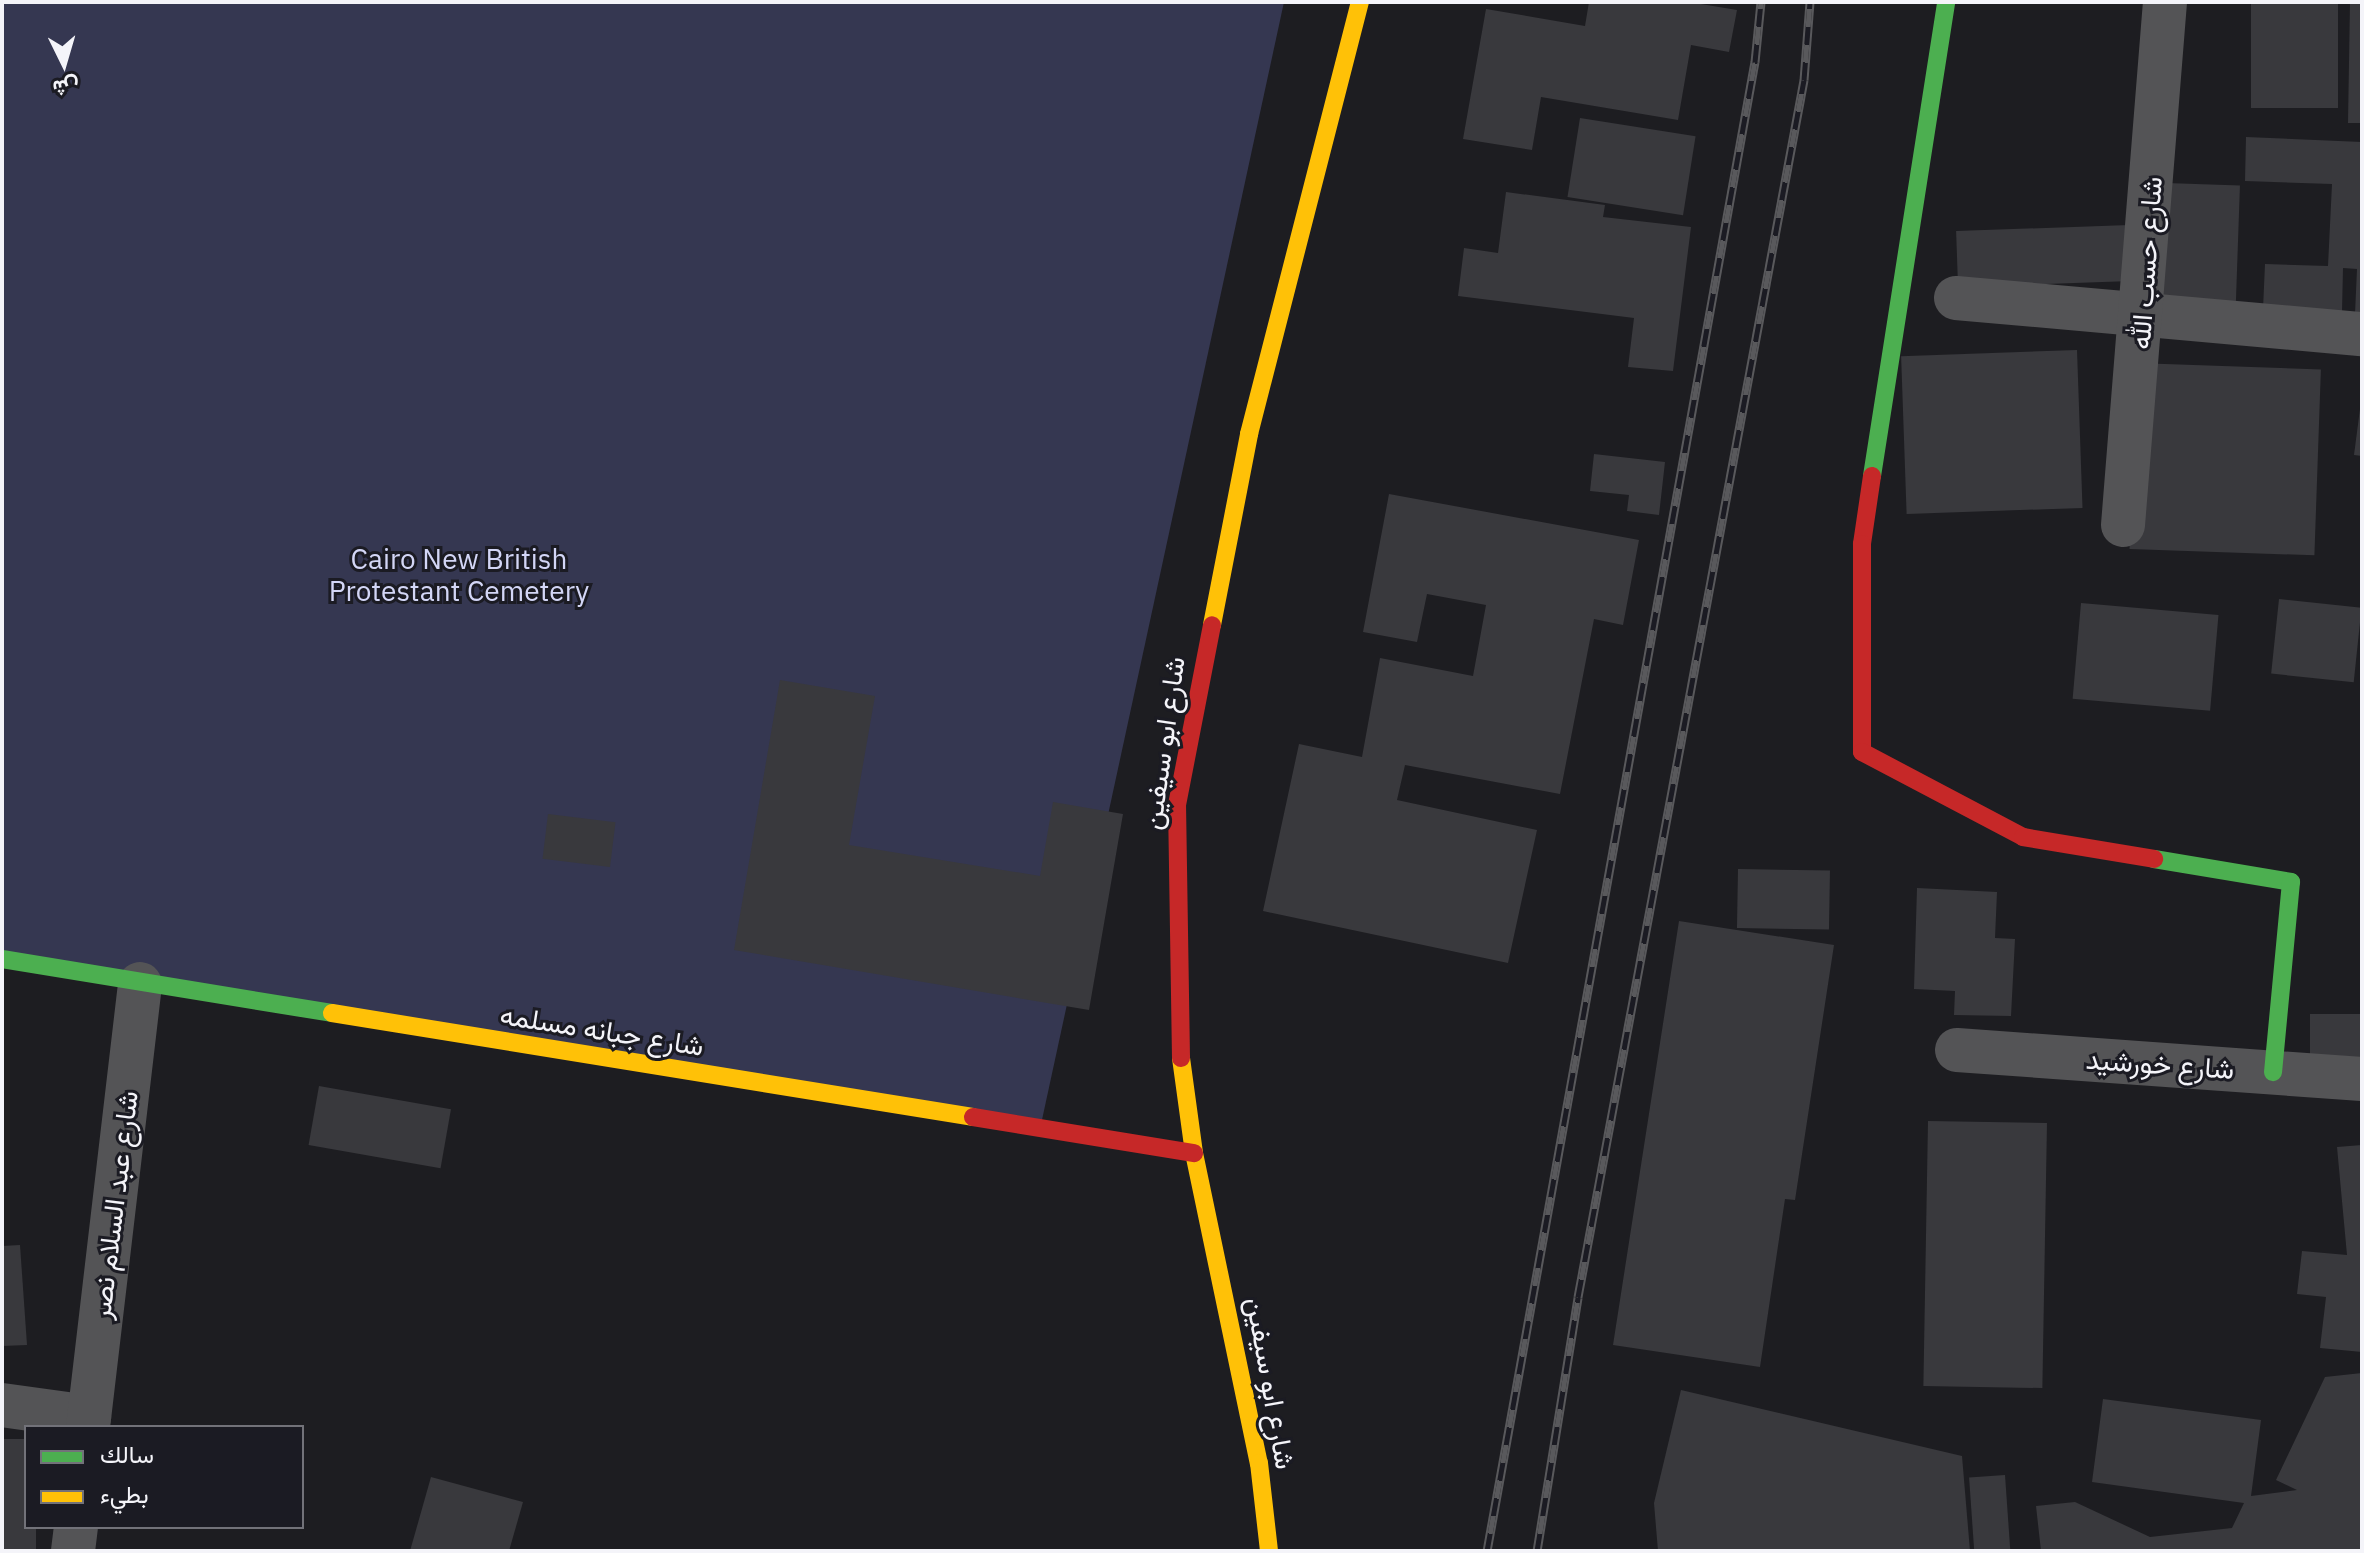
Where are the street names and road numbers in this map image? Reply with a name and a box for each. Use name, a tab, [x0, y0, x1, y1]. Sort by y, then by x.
street label: شارع حسب الله	[2123, 175, 2169, 351]
street label: شارع ابو سيفين	[1134, 654, 1192, 832]
street label: شارع جبانه مسلمه	[498, 997, 706, 1063]
street label: شارع خورشيد	[2085, 1042, 2235, 1086]
street label: شارع عبد السلام نصر	[83, 1089, 145, 1321]
street label: شارع ابو سيفين	[1239, 1294, 1303, 1472]

